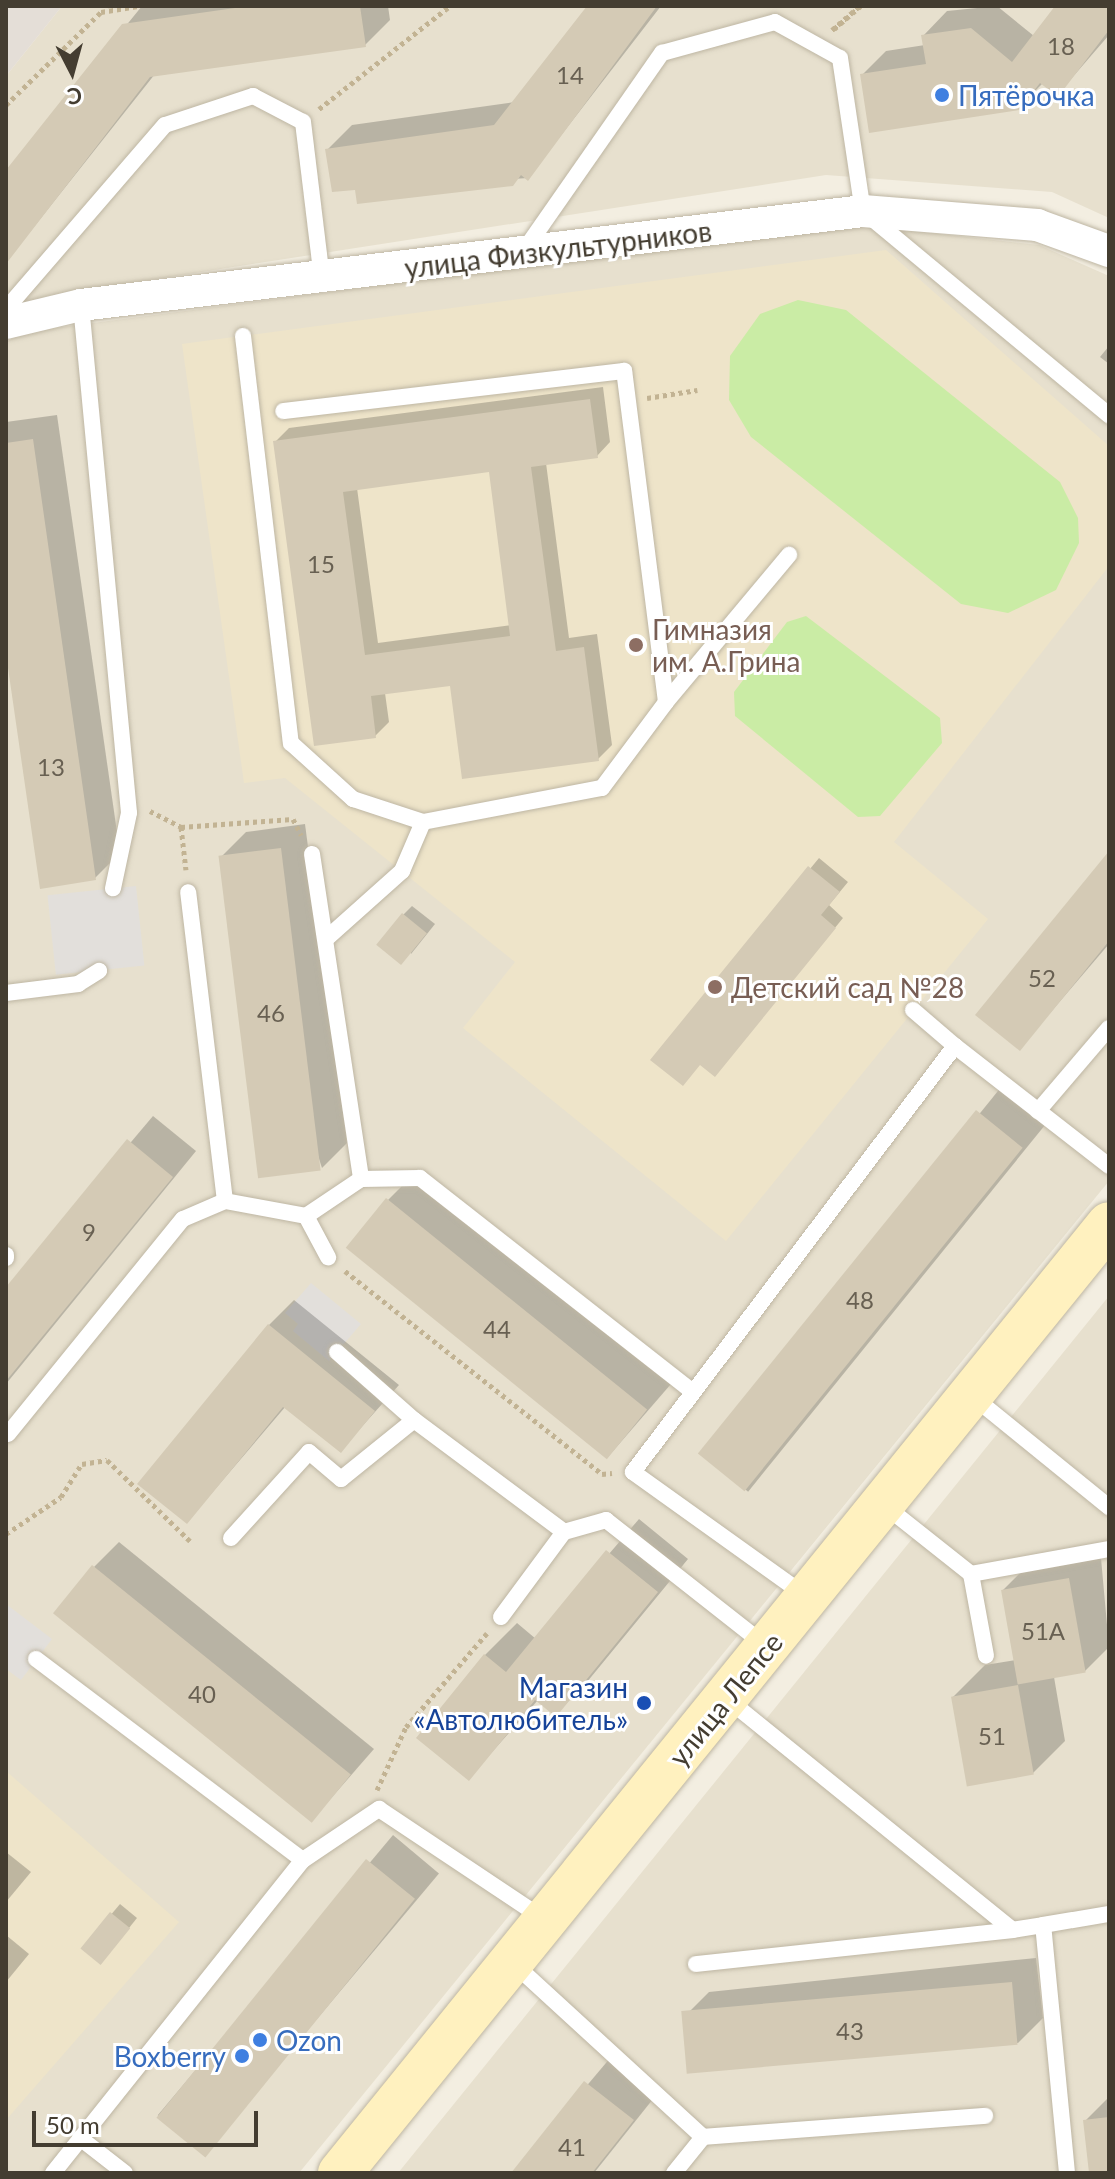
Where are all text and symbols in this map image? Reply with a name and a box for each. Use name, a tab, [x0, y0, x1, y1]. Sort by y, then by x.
north arrow	[32, 32, 112, 112]
house number: 18	[1047, 32, 1075, 60]
house number: 14	[556, 61, 584, 89]
place label: Пятёрочка	[958, 78, 1095, 112]
text: С	[66, 82, 83, 111]
marker: Пятёрочка	[933, 86, 951, 104]
street label: улица Физкультурников	[402, 213, 714, 285]
house number: 15	[307, 550, 335, 578]
place label: Гимназия им. А.Грина	[652, 612, 800, 678]
marker: Гимназия им. А.Грина	[627, 636, 645, 654]
house number: 13	[37, 753, 65, 781]
house number: 52	[1028, 964, 1056, 992]
place label: Детский сад №28	[731, 970, 964, 1004]
marker: Детский сад №28	[706, 978, 724, 996]
house number: 46	[257, 999, 285, 1027]
house number: 9	[82, 1218, 96, 1246]
house number: 48	[846, 1286, 874, 1314]
house number: 44	[483, 1315, 511, 1343]
house number: 51А	[1021, 1617, 1065, 1645]
street label: улица Лепсе	[661, 1625, 789, 1773]
place label: Магазин «Автолюбитель»	[413, 1670, 628, 1736]
house number: 40	[188, 1680, 216, 1708]
marker: Магазин «Автолюбитель»	[635, 1694, 653, 1712]
house number: 51	[978, 1722, 1006, 1750]
house number: 43	[836, 2017, 864, 2045]
place label: Ozon	[276, 2023, 342, 2057]
marker: Ozon	[251, 2031, 269, 2049]
place label: Boxberry	[114, 2039, 226, 2073]
marker: Boxberry	[233, 2047, 251, 2065]
scale bar	[36, 2095, 262, 2145]
text: 50 m	[46, 2110, 100, 2139]
house number: 41	[558, 2133, 586, 2161]

